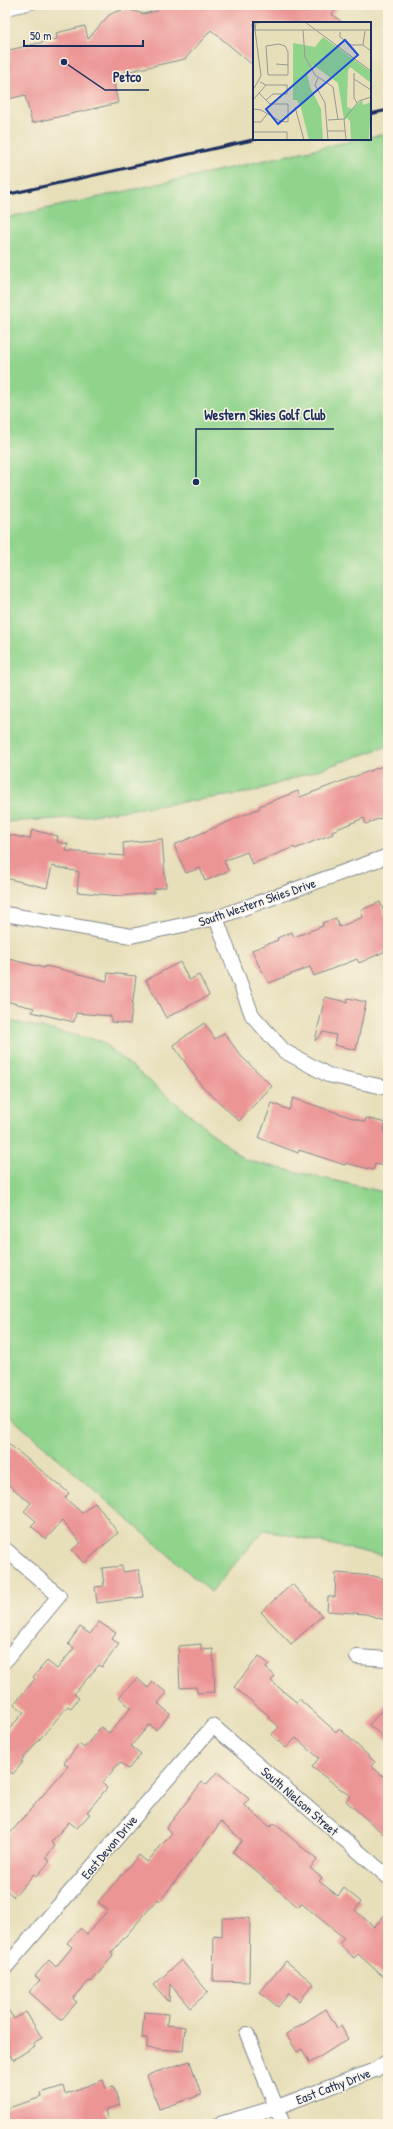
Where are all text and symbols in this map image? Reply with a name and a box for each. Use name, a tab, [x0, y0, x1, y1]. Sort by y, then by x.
scale bar	[24, 22, 143, 48]
inset map	[253, 22, 371, 140]
text: 50 m	[30, 27, 51, 44]
callout: Petco	[105, 64, 149, 90]
text: Petco	[113, 67, 141, 86]
callout: Western Skies Golf Club	[196, 403, 334, 429]
text: Western Skies Golf Club	[204, 405, 326, 424]
street label: South Western Skies Drive	[196, 873, 318, 931]
street label: South Nielson Street	[257, 1762, 343, 1840]
street label: East Devon Drive	[77, 1811, 141, 1883]
street label: East Cathy Drive	[293, 2064, 373, 2108]

